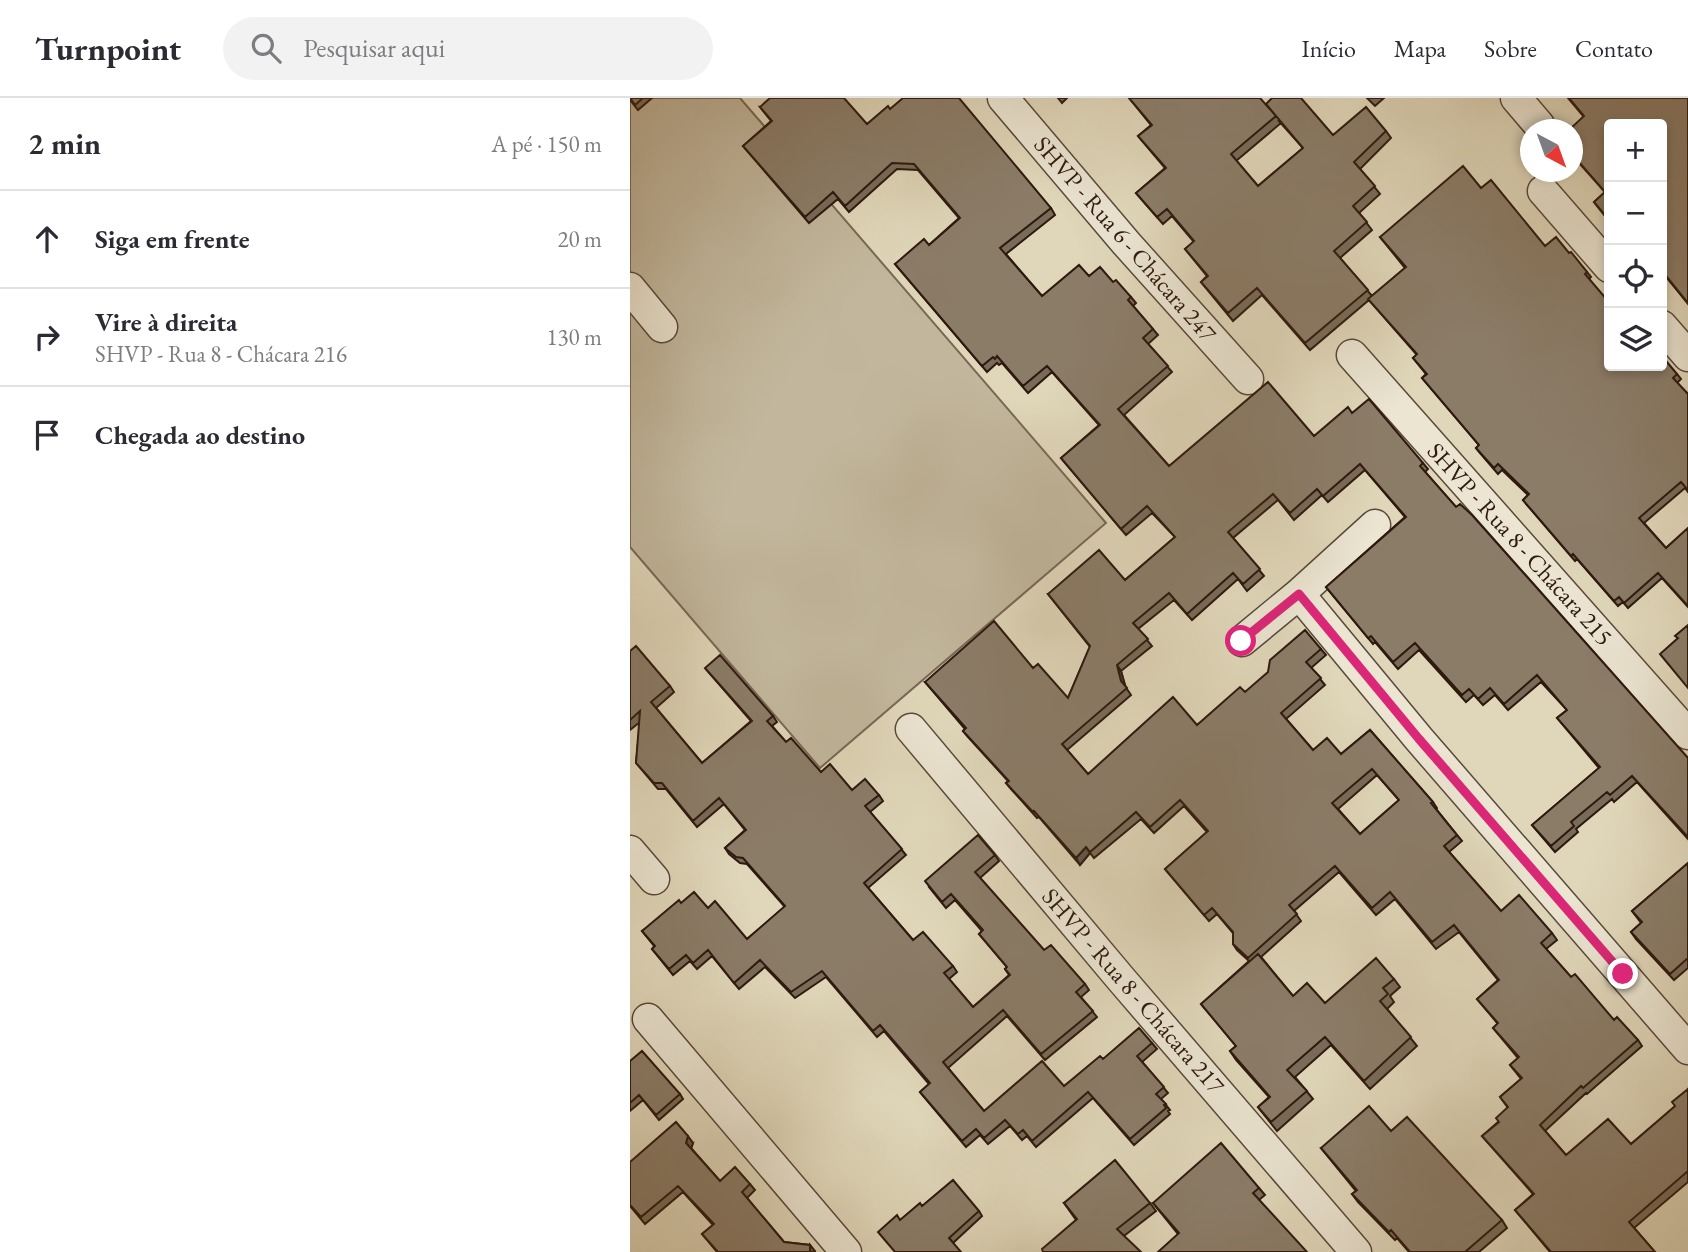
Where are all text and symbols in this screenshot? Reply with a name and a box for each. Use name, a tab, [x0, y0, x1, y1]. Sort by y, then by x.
search box	[223, 17, 713, 80]
text: Turnpoint	[35, 27, 181, 70]
icon: search	[247, 29, 285, 67]
text: Pesquisar aqui	[303, 31, 445, 65]
text: Início	[1302, 33, 1356, 64]
text: Mapa	[1394, 33, 1446, 64]
text: Sobre	[1484, 33, 1537, 64]
text: Contato	[1575, 33, 1653, 64]
north arrow	[1520, 119, 1583, 182]
map controls	[1604, 119, 1667, 371]
button: +	[1604, 119, 1667, 182]
text: 2 min	[28, 124, 101, 163]
text: A pé · 150 m	[491, 129, 602, 159]
street label: SHVP - Rua 6 - Chácara 247	[1027, 129, 1224, 348]
button: −	[1604, 182, 1667, 245]
icon: ahead	[28, 220, 66, 258]
text: Siga em frente	[95, 222, 250, 256]
text: 20 m	[557, 224, 602, 254]
button: locate	[1604, 245, 1667, 308]
text: Vire à direita	[95, 305, 237, 339]
button: layers	[1604, 308, 1667, 371]
icon: right	[28, 318, 66, 356]
text: 130 m	[546, 322, 602, 352]
text: SHVP - Rua 8 - Chácara 216	[95, 339, 347, 369]
icon: arrive	[28, 416, 66, 454]
text: Chegada ao destino	[95, 418, 305, 452]
street label: SHVP - Rua 8 - Chácara 215	[1421, 436, 1620, 652]
route start	[1225, 625, 1256, 656]
street label: SHVP - Rua 8 - Chácara 217	[1035, 881, 1232, 1100]
route end	[1607, 958, 1638, 989]

